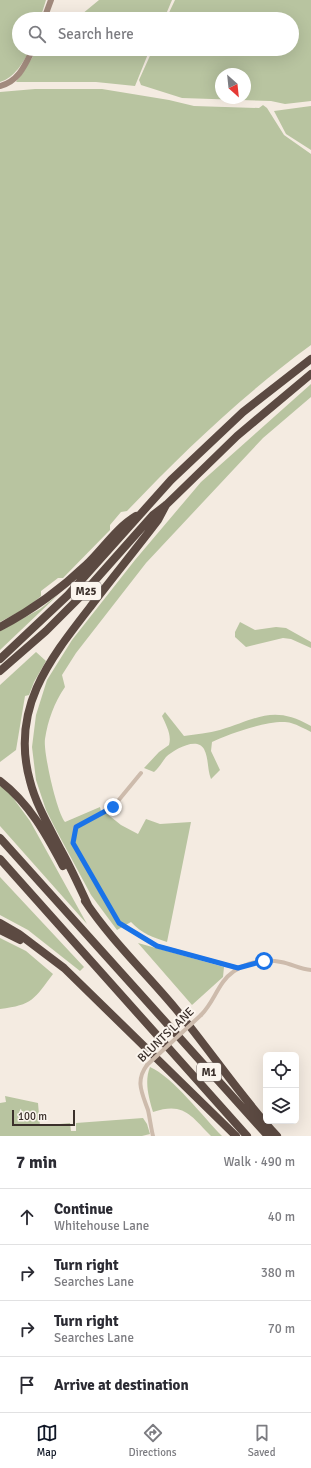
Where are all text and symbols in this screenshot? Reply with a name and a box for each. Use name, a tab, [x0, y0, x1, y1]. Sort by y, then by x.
search box	[12, 12, 299, 56]
icon: search	[26, 23, 48, 45]
text: Search here	[58, 25, 134, 43]
north arrow	[215, 68, 251, 104]
road number: M25	[71, 582, 101, 600]
route end	[104, 798, 122, 816]
route start	[255, 952, 273, 970]
street label: BLUNTS LANE	[135, 1004, 198, 1066]
map controls	[263, 1052, 299, 1124]
button: locate	[263, 1052, 299, 1088]
road number: M1	[197, 1063, 221, 1081]
button: layers	[263, 1088, 299, 1124]
scale bar	[12, 1108, 75, 1127]
text: 100 m	[18, 1110, 47, 1123]
text: 7 min	[16, 1152, 57, 1173]
text: Walk · 490 m	[224, 1154, 295, 1170]
text: Continue	[54, 1200, 113, 1218]
icon: ahead	[16, 1206, 38, 1228]
text: 40 m	[268, 1209, 295, 1225]
text: Whitehouse Lane	[54, 1218, 149, 1234]
text: Turn right	[54, 1256, 119, 1274]
icon: right	[16, 1262, 38, 1284]
text: 380 m	[261, 1265, 295, 1281]
text: Searches Lane	[54, 1274, 134, 1290]
text: Turn right	[54, 1312, 119, 1330]
icon: right	[16, 1318, 38, 1340]
text: 70 m	[268, 1321, 295, 1337]
text: Searches Lane	[54, 1330, 134, 1346]
icon: arrive	[16, 1374, 38, 1396]
text: Arrive at destination	[54, 1376, 189, 1394]
tab: Map	[36, 1422, 58, 1459]
tab: Directions	[129, 1422, 177, 1459]
tab: Saved	[248, 1422, 275, 1459]

